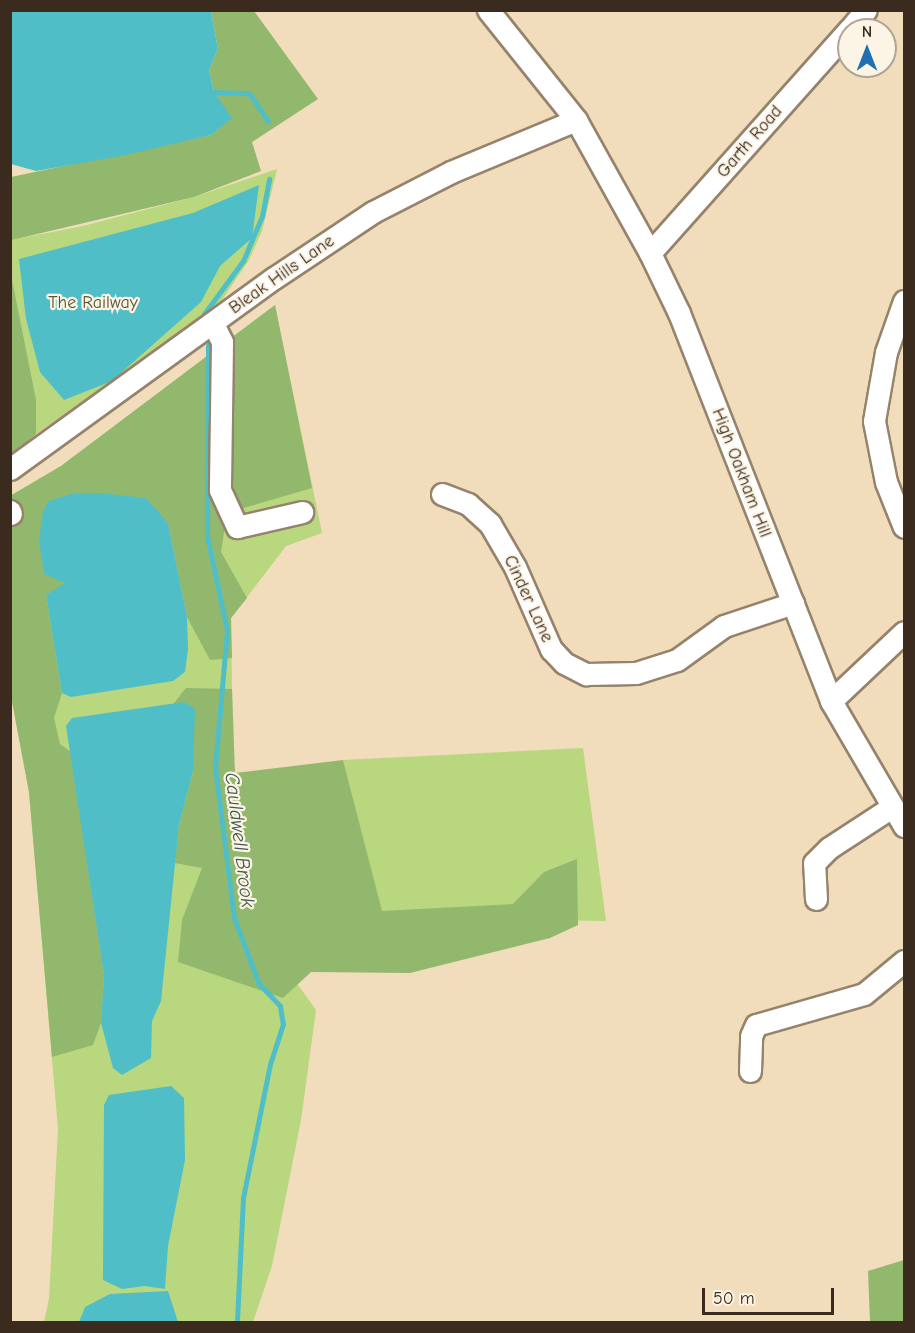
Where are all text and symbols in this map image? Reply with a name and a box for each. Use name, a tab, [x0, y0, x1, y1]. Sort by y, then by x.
north arrow	[837, 18, 897, 78]
text: N	[862, 23, 872, 41]
street label: Garth Road	[713, 101, 787, 183]
street label: Bleak Hills Lane	[225, 231, 339, 319]
park label: The Railway	[48, 292, 138, 314]
street label: High Oakham Hill	[706, 405, 776, 541]
street label: Cinder Lane	[498, 552, 558, 646]
water label: Cauldwell Brook	[220, 771, 260, 909]
scale bar	[705, 1276, 837, 1314]
text: 50 m	[713, 1288, 755, 1309]

